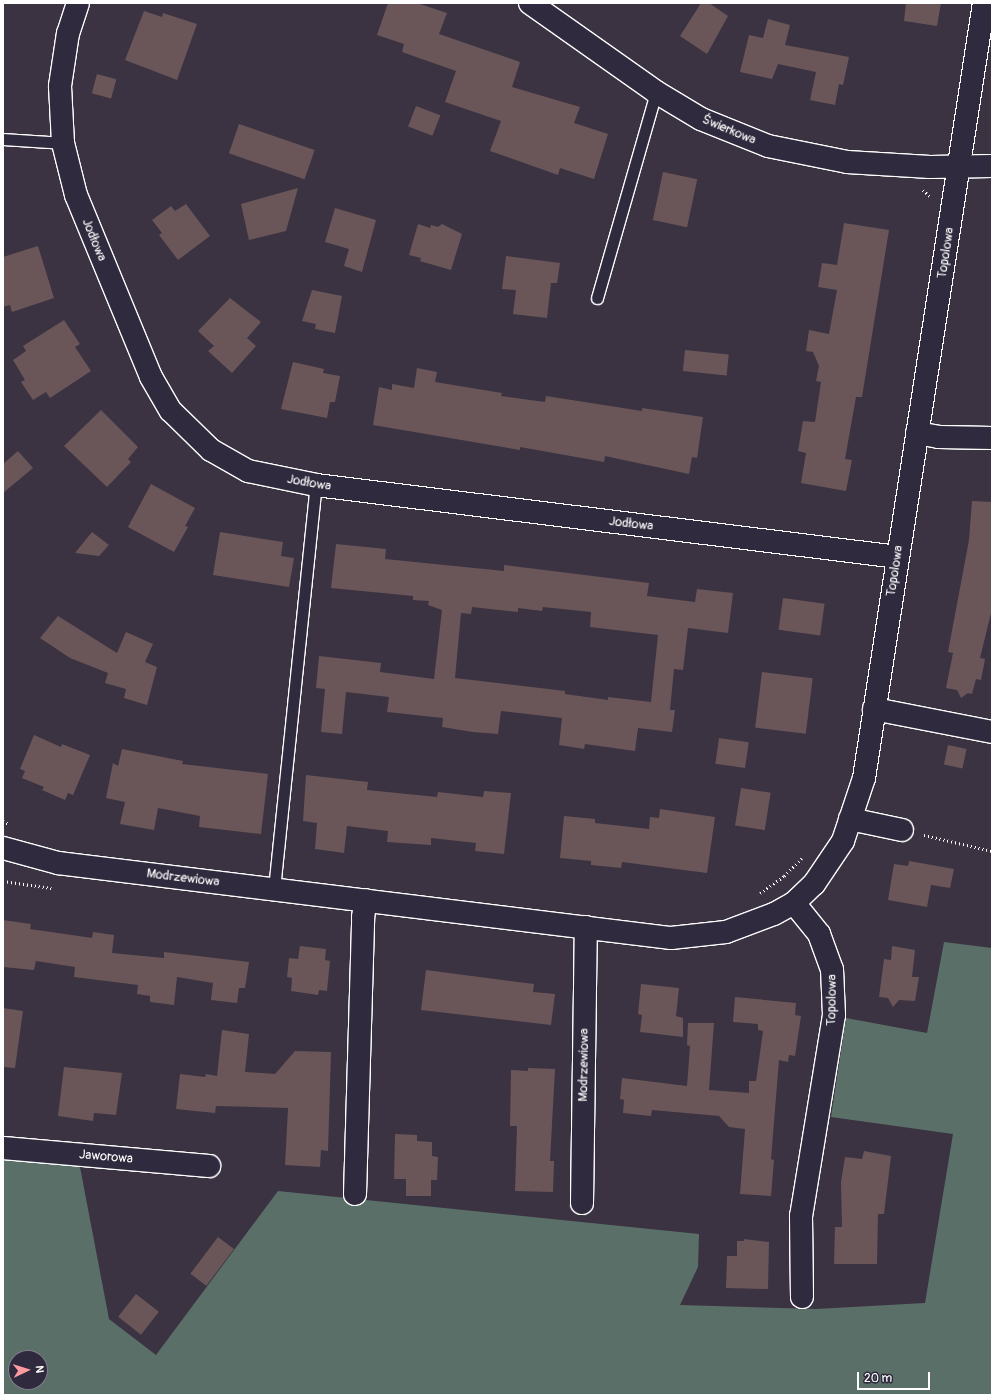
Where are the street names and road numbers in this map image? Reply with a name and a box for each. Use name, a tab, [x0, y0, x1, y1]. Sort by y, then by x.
street label: Świerkowa	[700, 112, 758, 148]
street label: Jodłowa	[78, 216, 110, 264]
street label: Topolowa	[934, 226, 958, 280]
street label: Jodłowa	[286, 471, 332, 495]
street label: Jodłowa	[608, 514, 654, 534]
street label: Topolowa	[883, 544, 907, 598]
street label: Modrzewiowa	[146, 866, 220, 890]
street label: Topolowa	[824, 974, 840, 1026]
street label: Modrzewiowa	[576, 1028, 592, 1102]
street label: Jaworowa	[78, 1147, 134, 1167]

